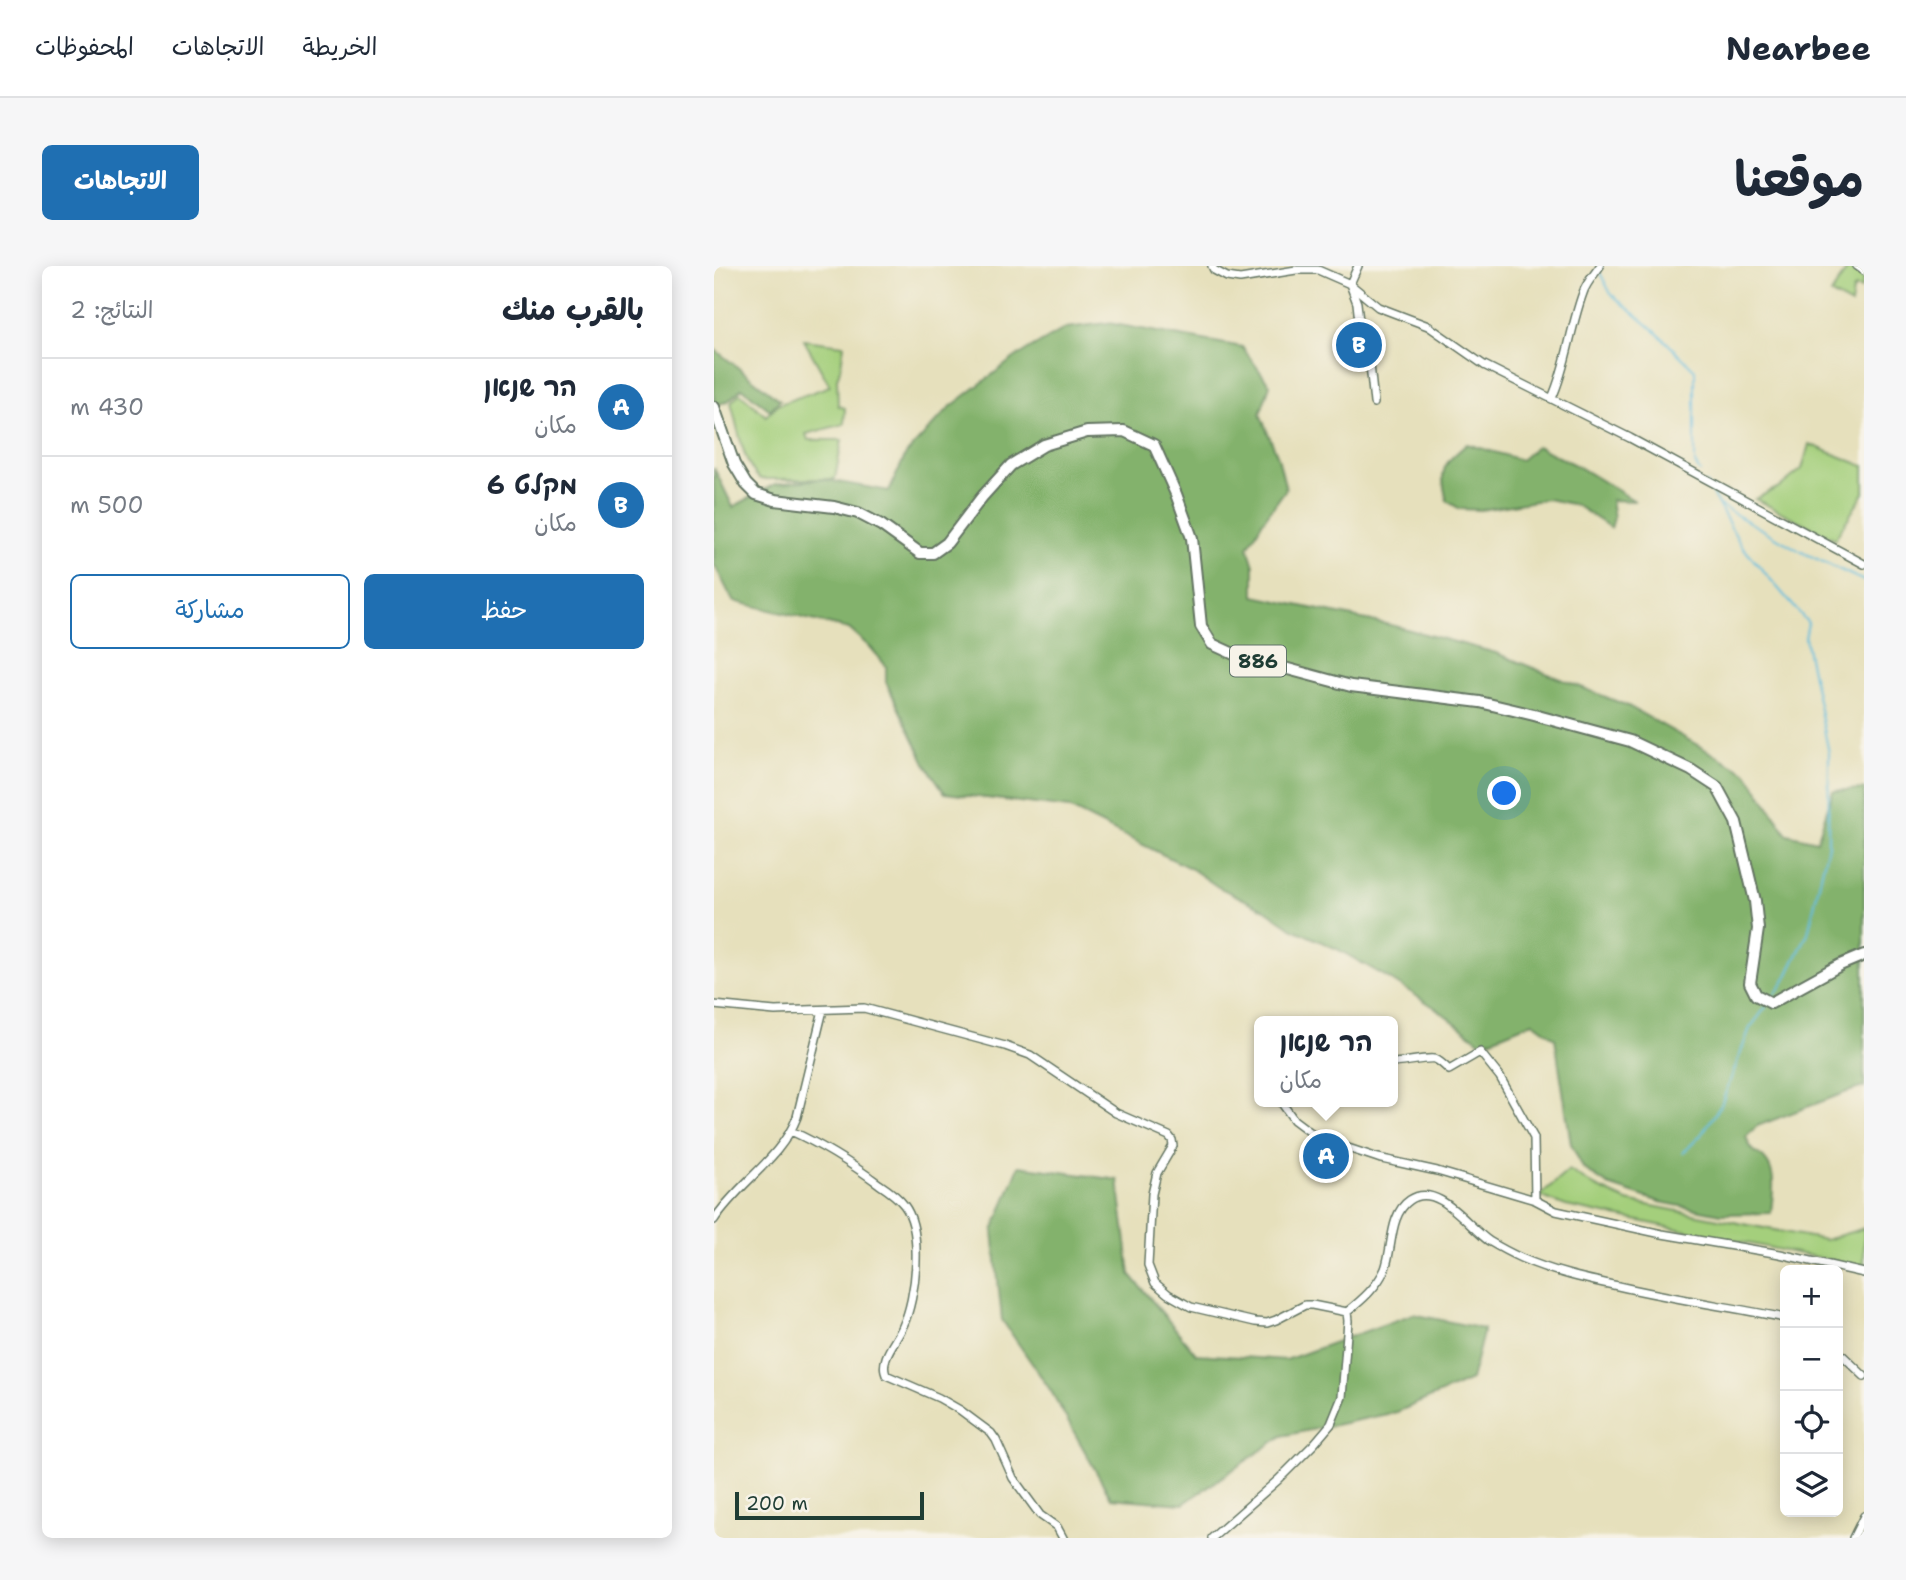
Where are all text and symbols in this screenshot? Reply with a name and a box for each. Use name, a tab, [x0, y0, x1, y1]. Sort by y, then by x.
text: Nearbee	[1726, 26, 1871, 71]
text: المحفوظات	[35, 31, 134, 63]
text: الاتجاهات	[172, 31, 265, 63]
text: الخريطة	[303, 31, 377, 63]
button: الاتجاهات	[42, 145, 199, 220]
text: موقعنا	[1734, 146, 1864, 212]
text: بالقرب منك	[502, 289, 644, 330]
text: النتائج: 2	[70, 295, 153, 325]
pin: B	[1336, 319, 1382, 371]
text: הר שנאן	[484, 369, 577, 404]
text: 430 m	[70, 392, 144, 422]
text: A	[612, 392, 630, 422]
text: مكان	[534, 410, 577, 440]
text: מקלט 6	[487, 467, 577, 502]
text: 500 m	[70, 490, 144, 520]
text: B	[614, 490, 628, 520]
text: مكان	[534, 508, 577, 538]
button: مشاركة	[70, 574, 350, 649]
button: حفظ	[364, 574, 644, 649]
road number: 886	[1230, 646, 1286, 676]
your location	[1487, 776, 1521, 810]
popup	[1254, 1016, 1398, 1107]
text: הר שנאן	[1279, 1024, 1373, 1059]
text: مكان	[1279, 1065, 1322, 1095]
pin: A	[1303, 1130, 1349, 1182]
map controls	[1780, 1265, 1843, 1517]
button: +	[1780, 1265, 1843, 1328]
button: −	[1780, 1328, 1843, 1391]
button: locate	[1780, 1391, 1843, 1454]
button: layers	[1780, 1454, 1843, 1517]
scale bar	[735, 1489, 924, 1521]
text: 200 m	[746, 1491, 808, 1516]

